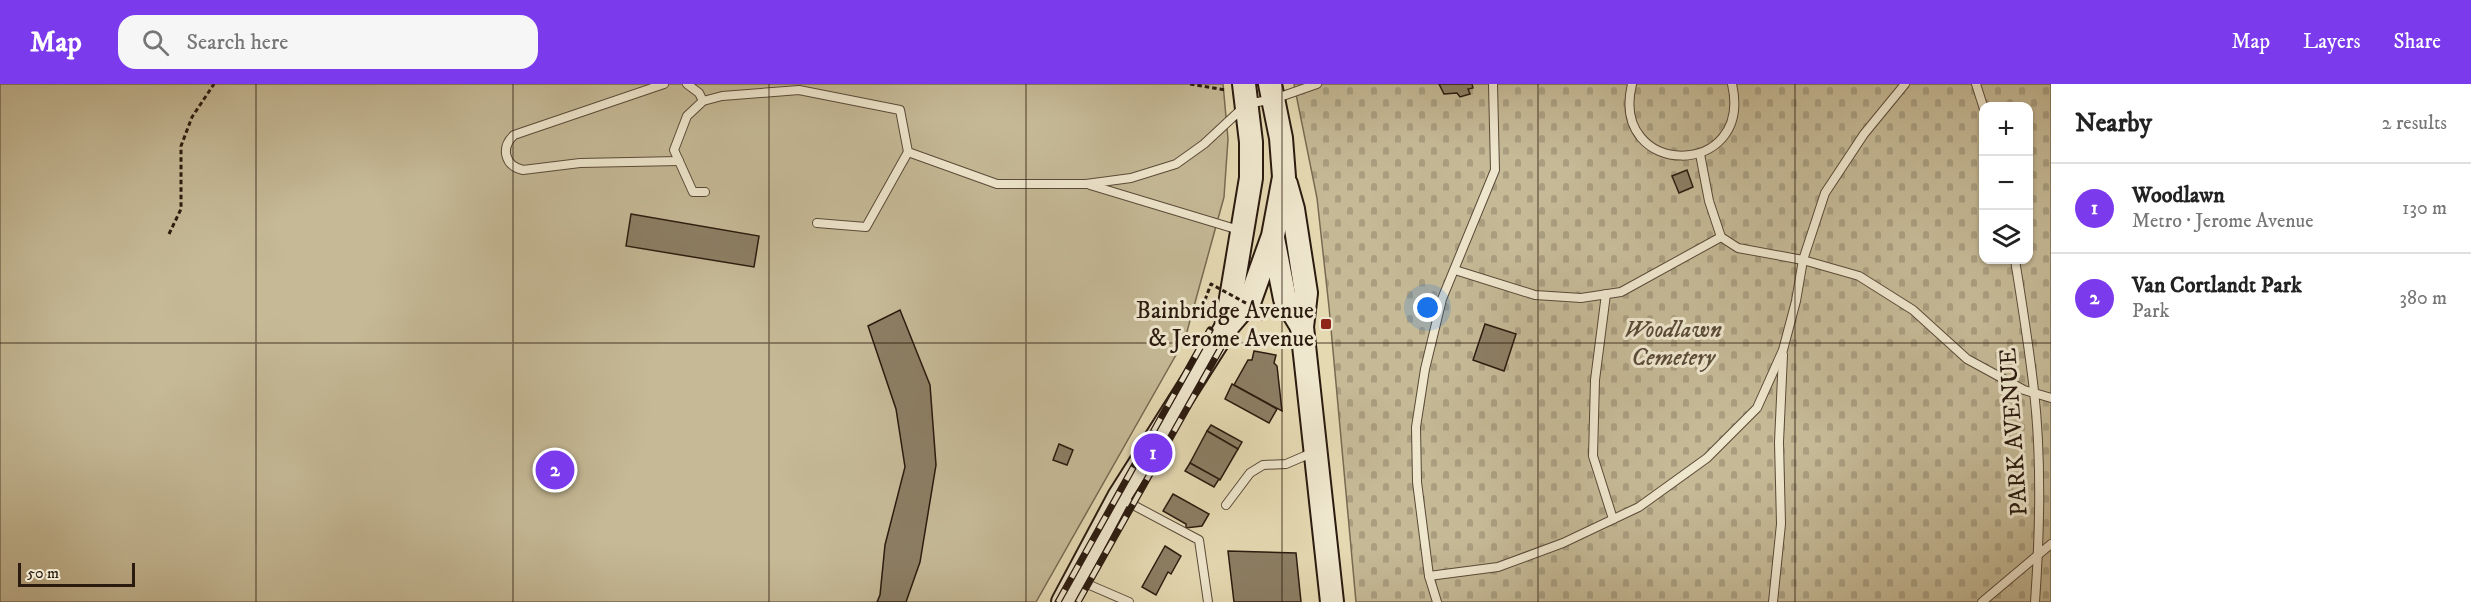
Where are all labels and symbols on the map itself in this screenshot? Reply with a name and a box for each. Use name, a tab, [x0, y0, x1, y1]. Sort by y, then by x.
your location	[1413, 293, 1442, 322]
place label: Bainbridge Avenue & Jerome Avenue	[1136, 296, 1314, 354]
park label: Woodlawn Cemetery	[1624, 315, 1722, 373]
marker: Bainbridge Avenue & Jerome Avenue	[1319, 317, 1333, 331]
street label: PARK AVENUE	[1993, 347, 2035, 517]
pin: 1	[1134, 430, 1172, 476]
pin: 2	[536, 448, 574, 492]
scale bar	[18, 560, 135, 588]

